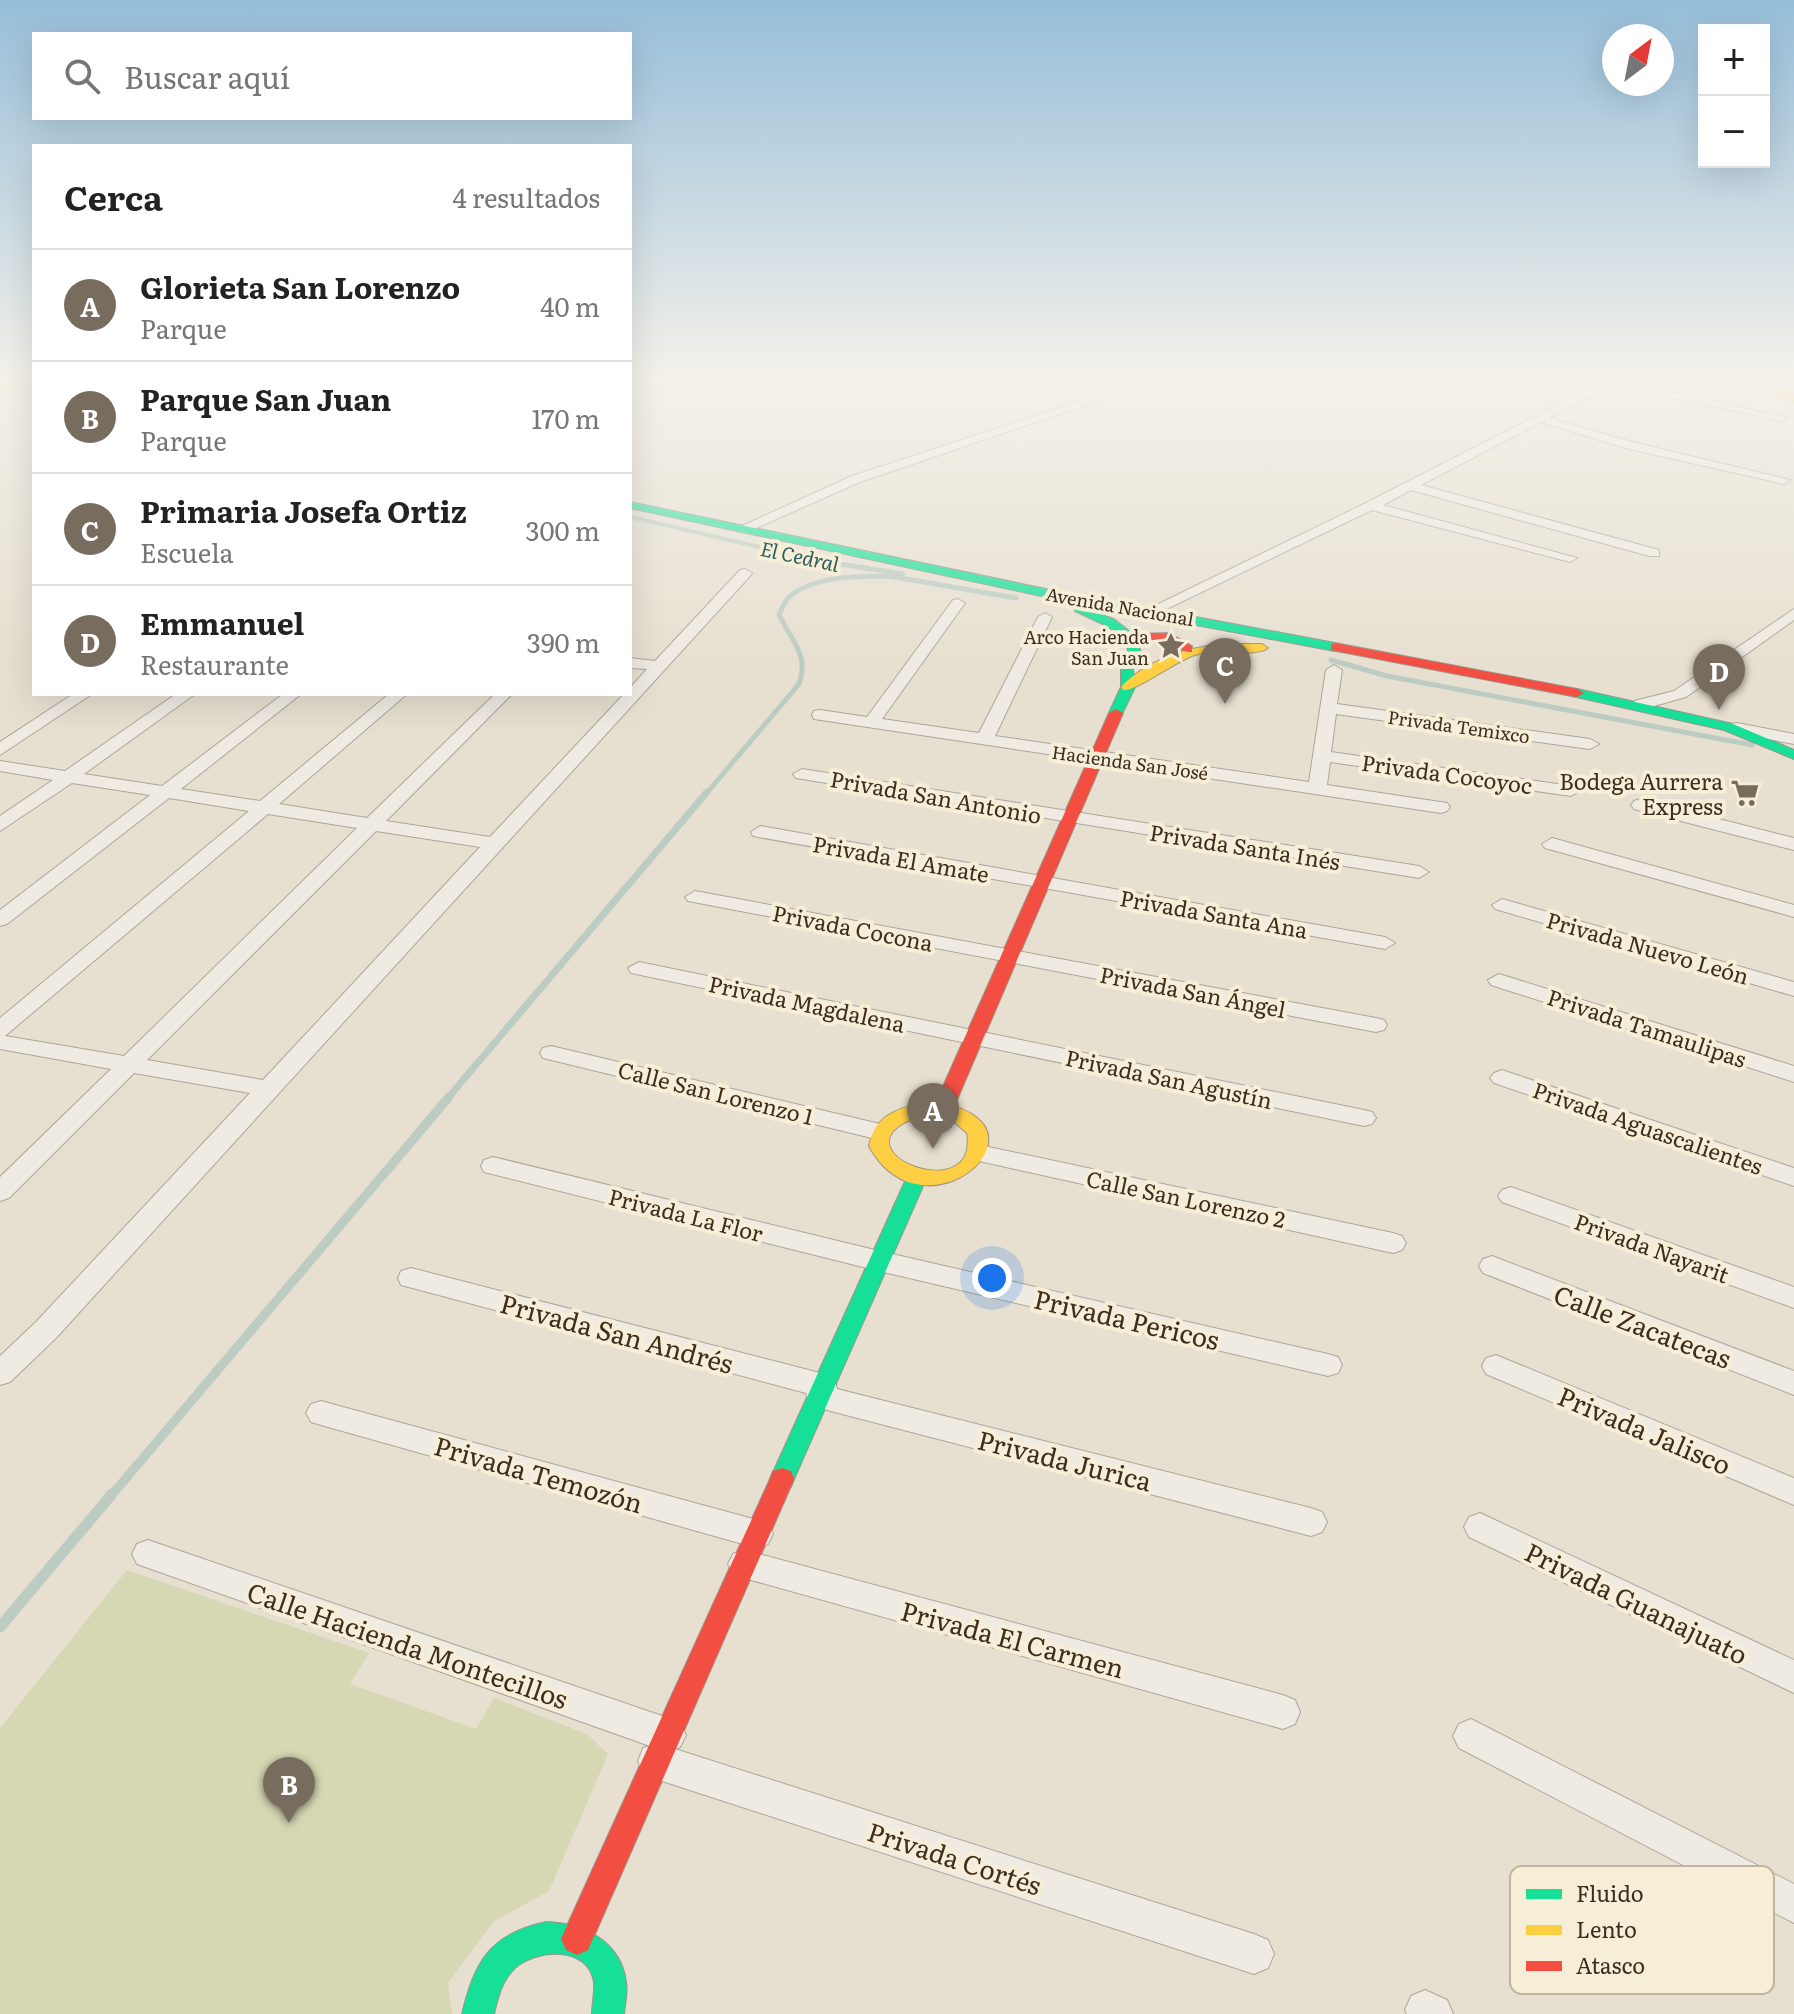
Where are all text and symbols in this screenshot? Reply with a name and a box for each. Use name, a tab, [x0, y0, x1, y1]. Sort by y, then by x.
north arrow	[1602, 24, 1674, 96]
map controls	[1698, 24, 1770, 168]
button: +	[1698, 24, 1770, 96]
search box	[32, 32, 632, 120]
icon: search	[60, 54, 104, 98]
text: Buscar aquí	[124, 54, 290, 98]
button: −	[1698, 96, 1770, 168]
text: Cerca	[64, 171, 163, 221]
text: 4 resultados	[452, 177, 600, 216]
text: Glorieta San Lorenzo	[140, 264, 460, 308]
text: A	[80, 286, 100, 325]
text: 40 m	[540, 286, 600, 325]
text: Parque	[140, 308, 227, 347]
text: Parque San Juan	[140, 376, 391, 420]
text: B	[81, 398, 99, 437]
text: 170 m	[532, 398, 600, 437]
text: Parque	[140, 420, 227, 459]
text: Primaria Josefa Ortiz	[140, 488, 467, 532]
text: C	[81, 510, 99, 549]
text: 300 m	[525, 510, 600, 549]
text: Escuela	[140, 532, 234, 571]
water label: El Cedral	[758, 532, 842, 578]
street label: Avenida Nacional	[1044, 580, 1196, 632]
text: Emmanuel	[140, 600, 304, 644]
text: D	[80, 622, 100, 661]
text: 390 m	[527, 622, 600, 661]
place label: Arco Hacienda San Juan	[1023, 623, 1149, 671]
place icon: Arco Hacienda San Juan	[1156, 631, 1186, 661]
pin: C	[1199, 638, 1251, 704]
text: Restaurante	[140, 644, 289, 683]
pin: D	[1693, 644, 1745, 710]
street label: Privada Temixco	[1386, 703, 1532, 749]
street label: Hacienda San José	[1050, 738, 1210, 786]
street label: Privada Cocoyoc	[1359, 745, 1535, 801]
street label: Privada San Antonio	[828, 761, 1044, 831]
place label: Bodega Aurrera Express	[1559, 764, 1723, 822]
supermarket icon: Bodega Aurrera Express	[1730, 778, 1760, 808]
street label: Privada Santa Inés	[1147, 815, 1343, 877]
street label: Privada El Amate	[810, 826, 992, 890]
street label: Privada Santa Ana	[1118, 880, 1311, 946]
street label: Privada Cocona	[770, 895, 936, 959]
street label: Privada Nuevo León	[1543, 902, 1753, 992]
street label: Privada San Ángel	[1097, 957, 1289, 1025]
street label: Privada Magdalena	[706, 966, 908, 1040]
street label: Privada Tamaulipas	[1543, 979, 1751, 1075]
street label: Privada San Agustín	[1062, 1040, 1276, 1116]
street label: Calle San Lorenzo 1	[615, 1052, 817, 1132]
street label: Privada Aguascalientes	[1529, 1072, 1767, 1182]
pin: A	[907, 1083, 959, 1149]
street label: Calle San Lorenzo 2	[1083, 1161, 1289, 1235]
street label: Privada La Flor	[605, 1179, 767, 1249]
street label: Privada Nayarit	[1570, 1204, 1734, 1290]
your location	[972, 1258, 1012, 1298]
street label: Calle Zacatecas	[1549, 1273, 1737, 1377]
street label: Privada Pericos	[1030, 1278, 1224, 1358]
street label: Privada San Andrés	[496, 1282, 738, 1382]
street label: Privada Jalisco	[1552, 1375, 1738, 1483]
street label: Privada Jurica	[974, 1419, 1156, 1499]
street label: Privada Temozón	[430, 1425, 648, 1521]
street label: Privada Guanajuato	[1519, 1531, 1755, 1673]
street label: Calle Hacienda Montecillos	[242, 1571, 574, 1717]
street label: Privada El Carmen	[897, 1589, 1129, 1687]
pin: B	[263, 1757, 315, 1823]
street label: Privada Cortés	[863, 1811, 1047, 1903]
legend	[1510, 1866, 1774, 1994]
text: Fluido	[1576, 1876, 1644, 1909]
text: Lento	[1576, 1912, 1637, 1945]
text: Atasco	[1576, 1948, 1645, 1981]

